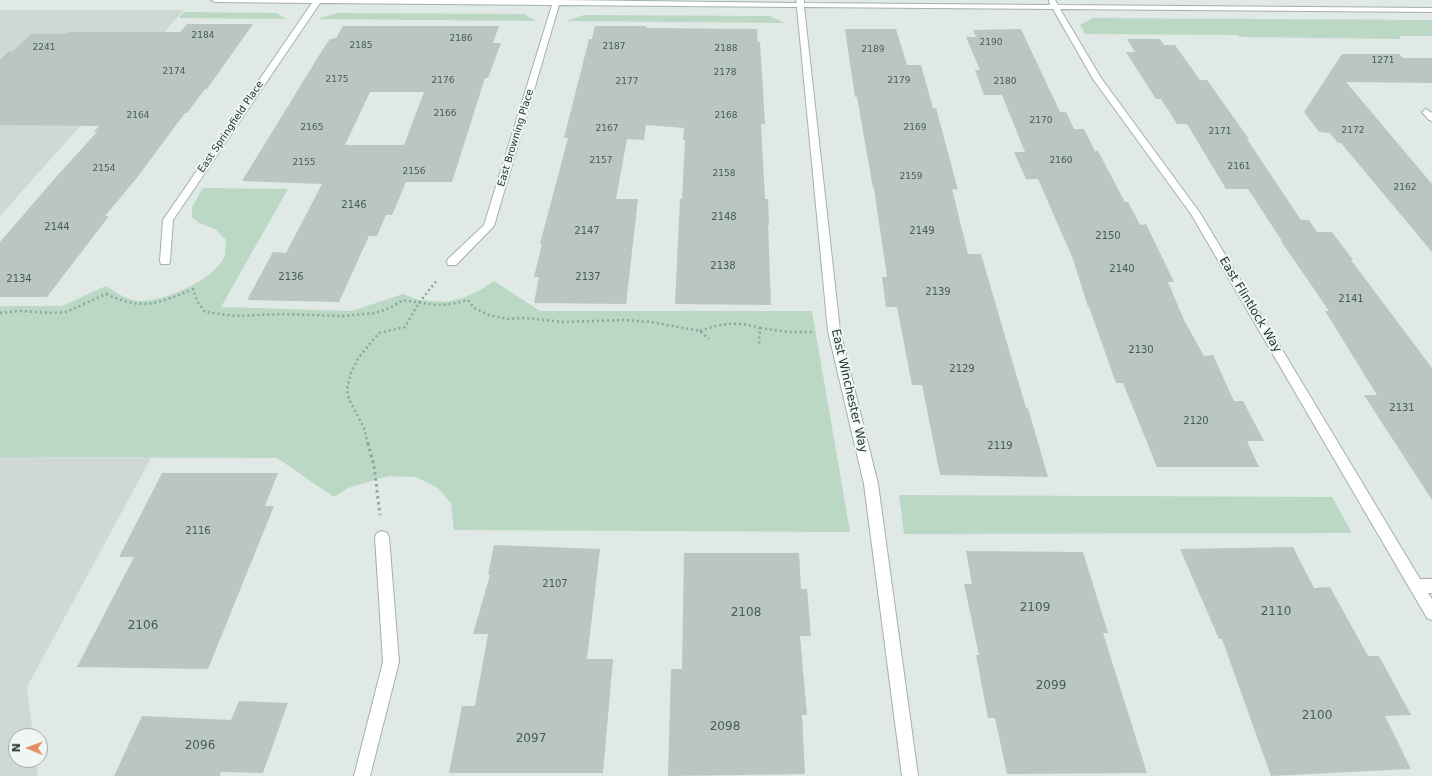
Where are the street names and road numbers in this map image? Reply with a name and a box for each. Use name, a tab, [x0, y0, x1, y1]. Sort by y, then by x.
street label: East Springfield Place	[196, 79, 266, 175]
street label: East Browning Place	[495, 88, 537, 188]
street label: East Flintlock Way	[1216, 254, 1284, 356]
street label: East Winchester Way	[828, 328, 870, 454]

